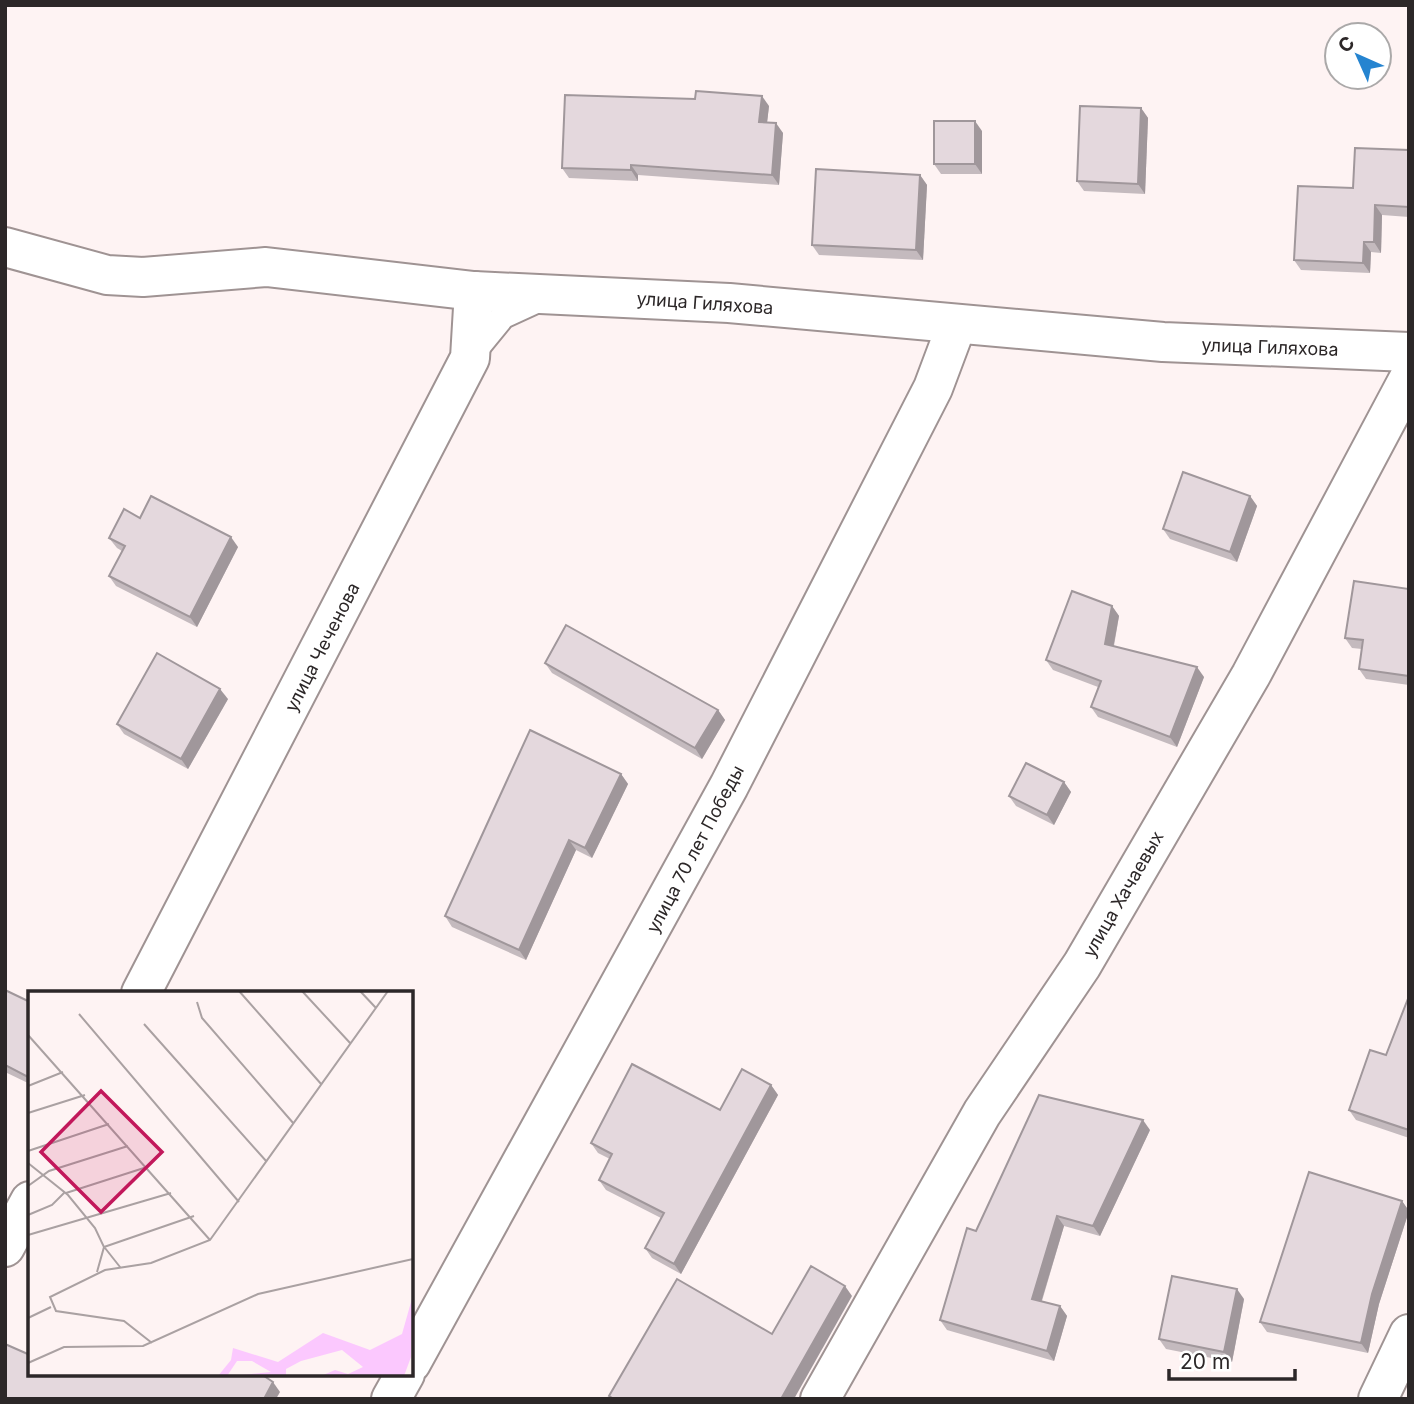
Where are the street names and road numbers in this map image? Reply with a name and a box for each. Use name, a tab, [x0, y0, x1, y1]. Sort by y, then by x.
street label: улица Гиляхова	[636, 288, 774, 318]
street label: улица Гиляхова	[1201, 334, 1339, 360]
street label: улица Чеченова	[280, 579, 364, 715]
street label: улица 70 лет Победы	[642, 762, 748, 936]
street label: улица Хачаевых	[1078, 827, 1168, 961]

